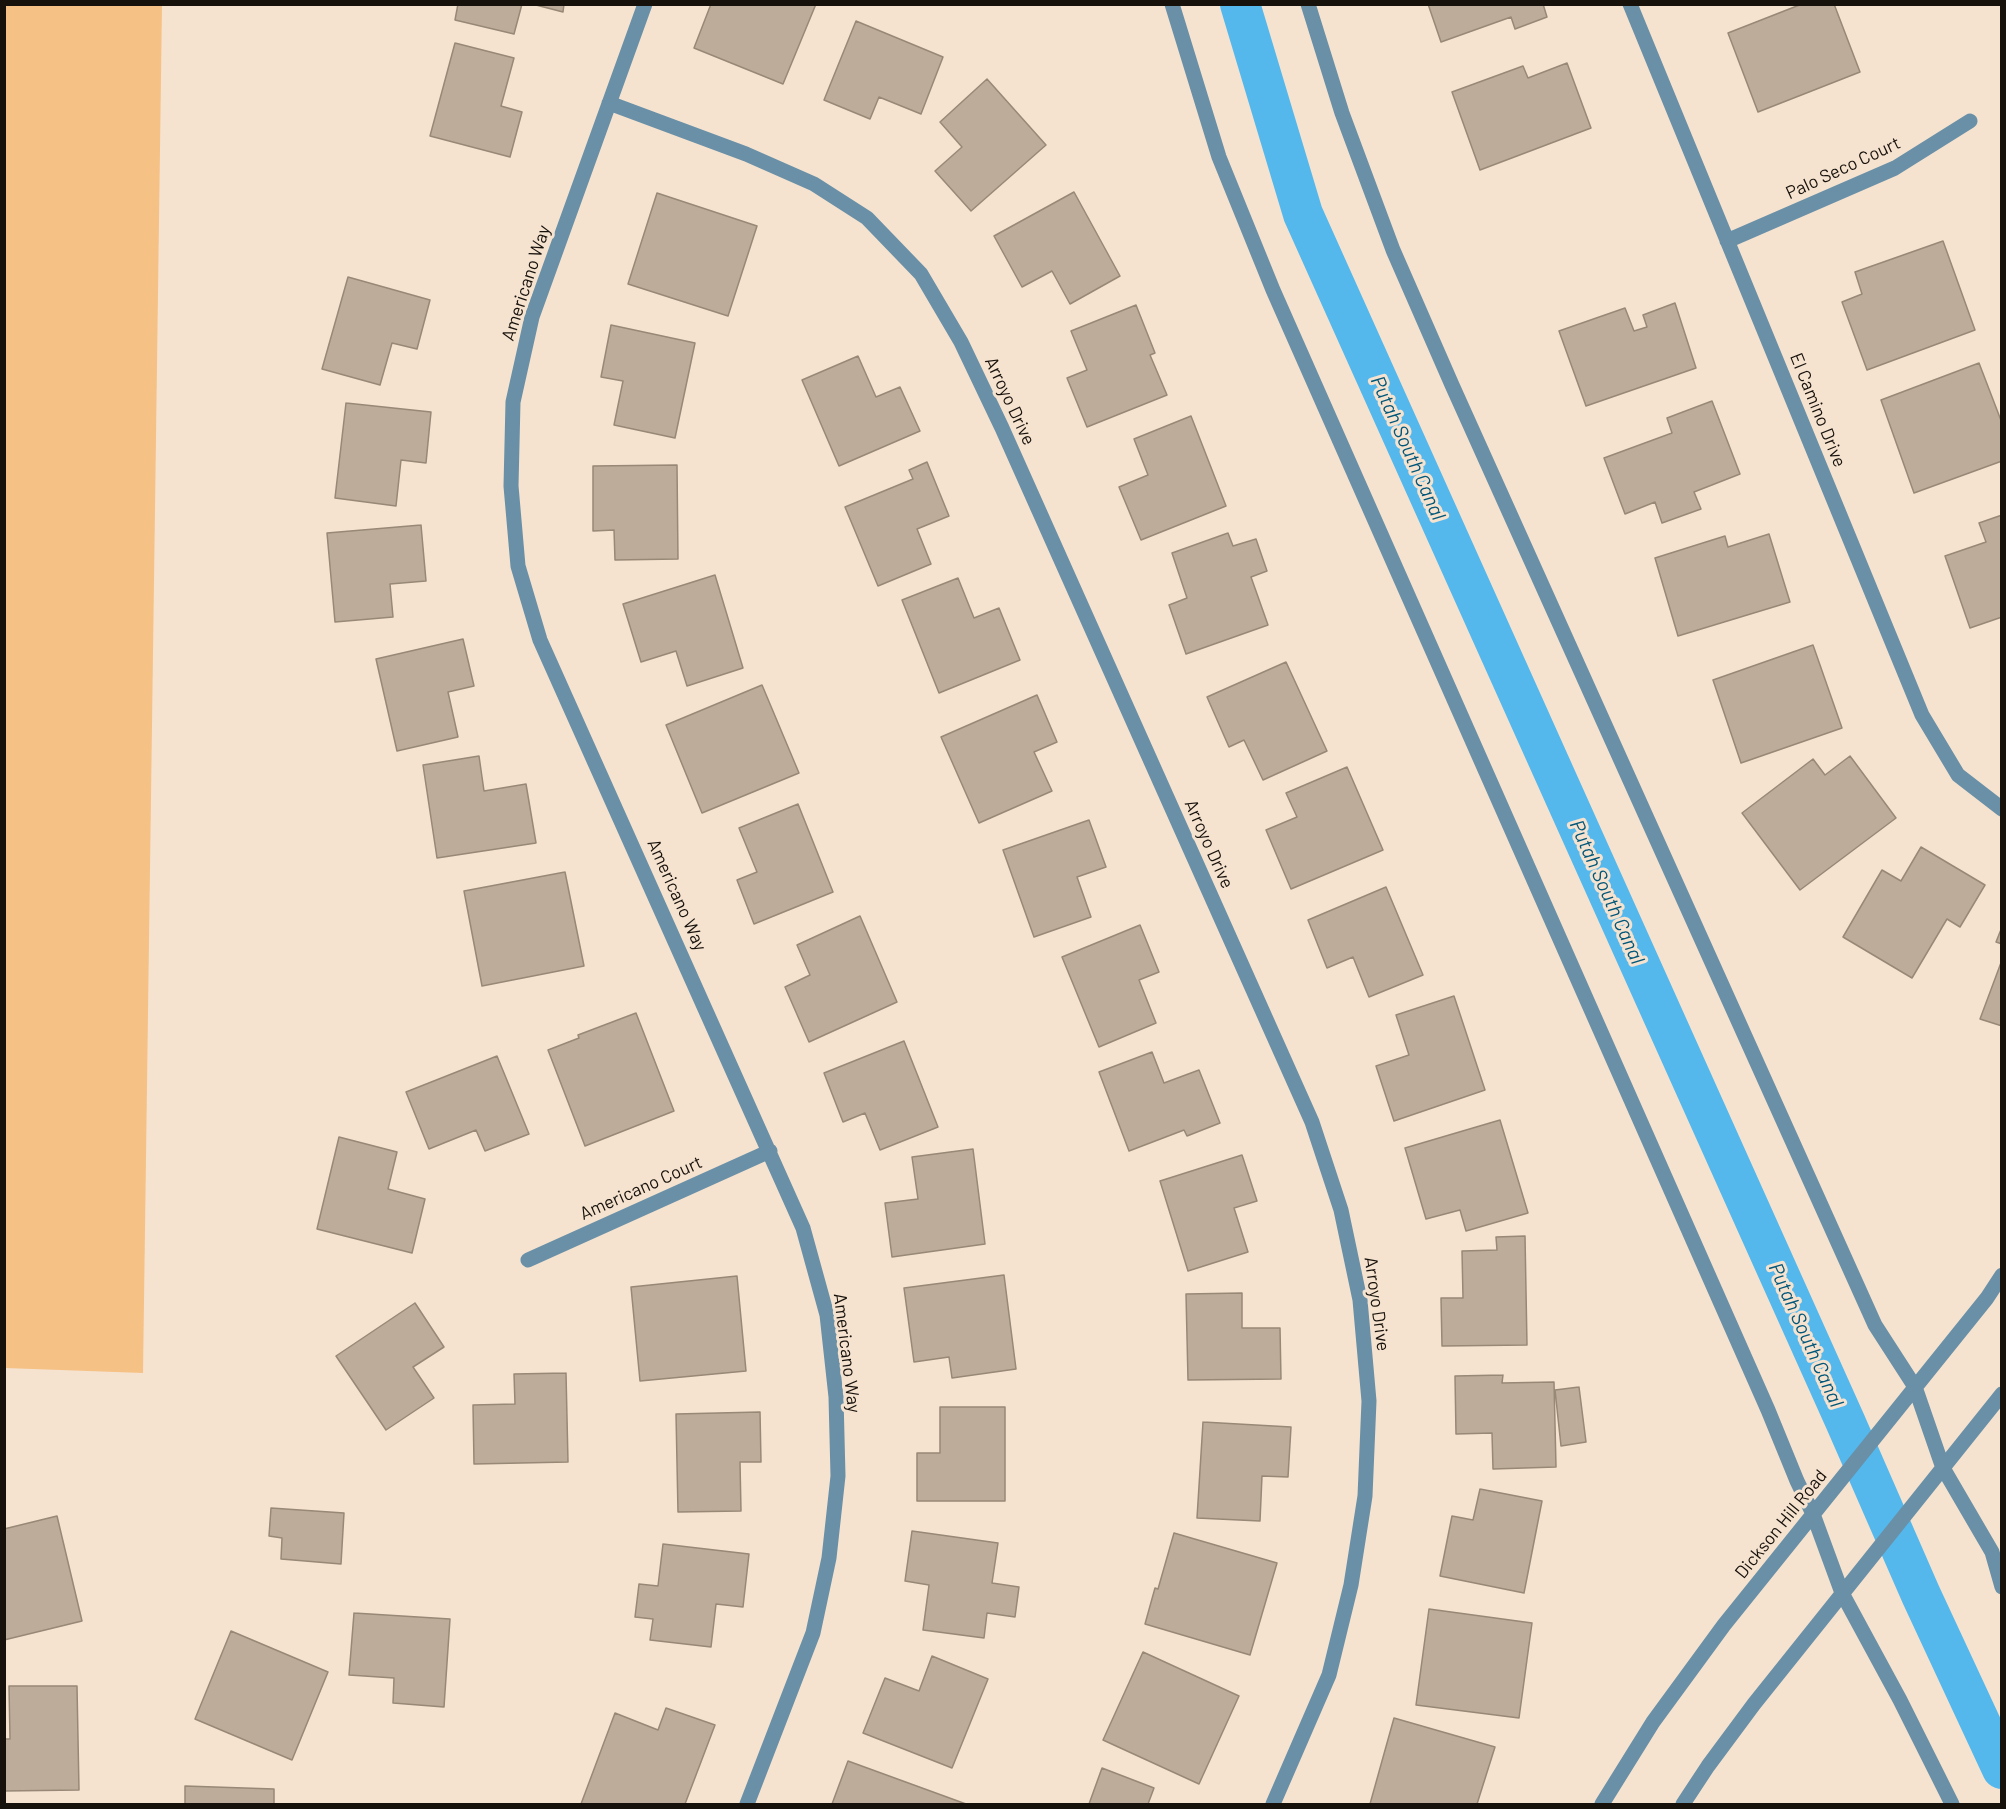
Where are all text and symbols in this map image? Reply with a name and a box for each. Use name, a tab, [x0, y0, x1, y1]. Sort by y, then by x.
street label: Palo Seco Court	[1782, 132, 1904, 204]
street label: Americano Way	[497, 222, 555, 344]
street label: El Camino Drive	[1785, 350, 1851, 470]
street label: Arroyo Drive	[980, 353, 1040, 449]
water label: Putah South Canal	[1365, 372, 1451, 524]
street label: Arroyo Drive	[1180, 796, 1238, 892]
water label: Putah South Canal	[1564, 816, 1650, 968]
street label: Americano Way	[643, 836, 711, 954]
street label: Americano Court	[576, 1151, 706, 1225]
street label: Arroyo Drive	[1360, 1256, 1394, 1352]
water label: Putah South Canal	[1763, 1259, 1849, 1411]
street label: Americano Way	[829, 1292, 865, 1414]
street label: Dickson Hill Road	[1730, 1465, 1832, 1583]

